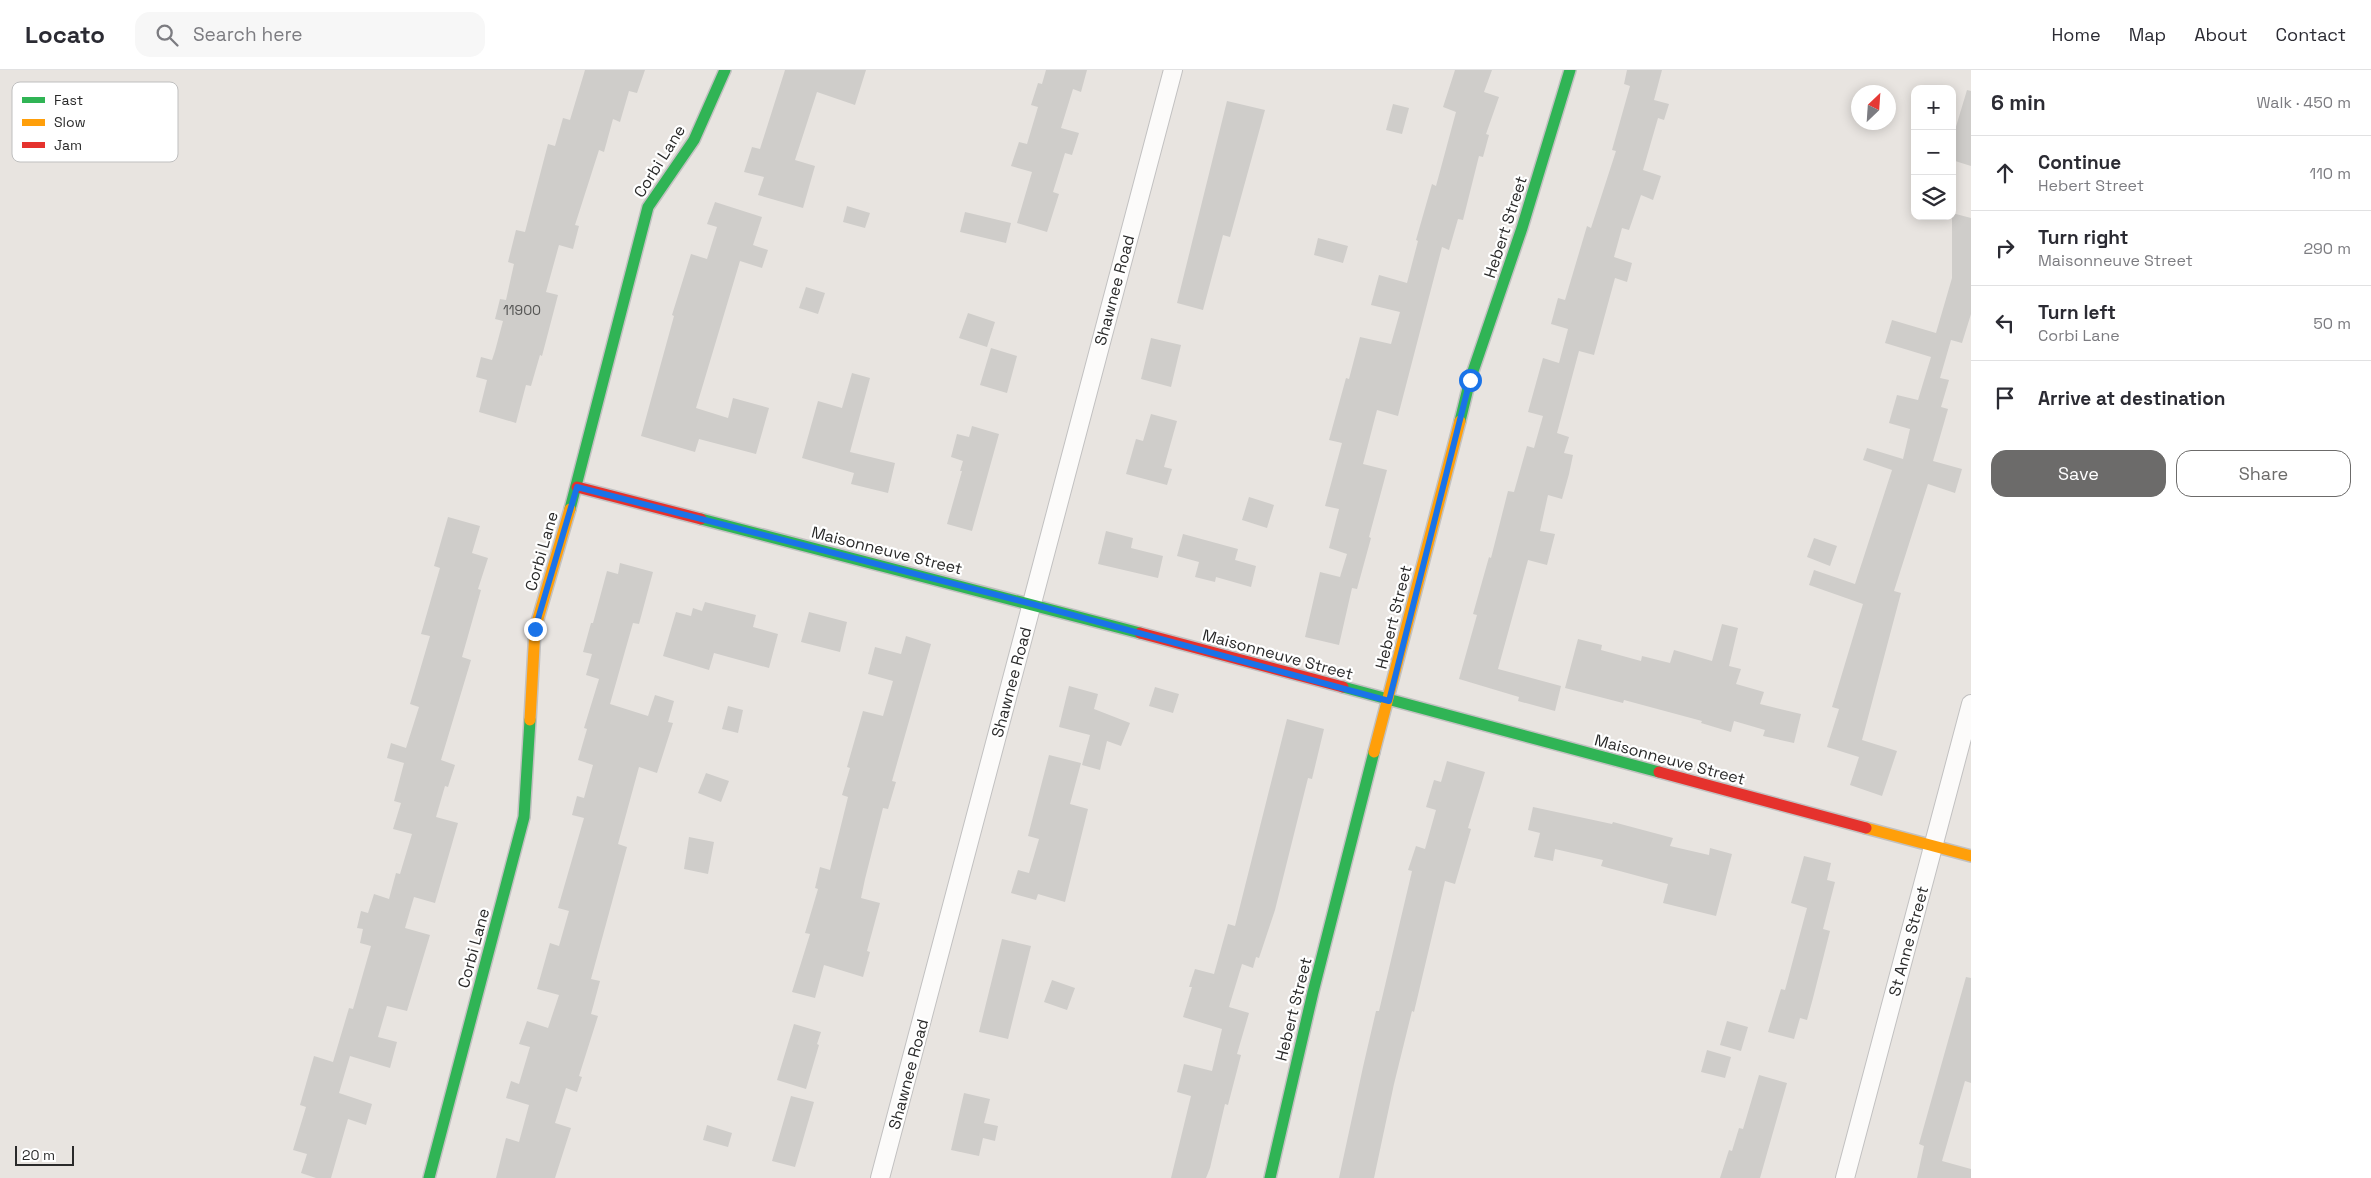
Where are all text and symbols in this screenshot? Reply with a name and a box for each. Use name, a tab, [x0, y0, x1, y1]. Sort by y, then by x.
search box	[135, 12, 485, 57]
text: Locato	[25, 19, 105, 50]
icon: search	[153, 21, 181, 49]
text: Search here	[193, 22, 302, 47]
text: Home	[2052, 23, 2101, 46]
text: Map	[2129, 23, 2166, 46]
text: About	[2194, 23, 2248, 46]
text: Contact	[2276, 23, 2346, 46]
legend	[12, 82, 178, 162]
north arrow	[1851, 85, 1896, 130]
map controls	[1911, 85, 1956, 220]
button: +	[1911, 85, 1956, 130]
text: 6 min	[1991, 89, 2046, 116]
text: Fast	[54, 91, 83, 109]
text: Walk · 450 m	[2257, 92, 2351, 113]
text: Slow	[54, 113, 86, 131]
street label: Corbi Lane	[629, 121, 690, 201]
button: −	[1911, 130, 1956, 175]
text: Jam	[54, 136, 82, 154]
text: Continue	[2038, 150, 2121, 175]
icon: ahead	[1991, 159, 2019, 187]
text: 110 m	[2309, 163, 2351, 184]
street label: Hebert Street	[1479, 173, 1532, 281]
button: layers	[1911, 175, 1956, 220]
text: Hebert Street	[2038, 175, 2144, 196]
text: Turn right	[2038, 225, 2128, 250]
street label: Shawnee Road	[1090, 233, 1139, 348]
icon: right	[1991, 234, 2019, 262]
text: 290 m	[2303, 238, 2351, 259]
text: Maisonneuve Street	[2038, 250, 2193, 271]
text: Turn left	[2038, 300, 2116, 325]
house number: 11900	[503, 301, 541, 319]
icon: left	[1991, 309, 2019, 337]
text: 50 m	[2313, 313, 2351, 334]
text: Corbi Lane	[2038, 325, 2120, 346]
route start	[1459, 369, 1482, 392]
icon: arrive	[1991, 384, 2019, 412]
text: Arrive at destination	[2038, 386, 2226, 411]
button: Save	[1991, 450, 2166, 497]
button: Share	[2176, 450, 2351, 497]
street label: Corbi Lane	[520, 509, 563, 593]
street label: Maisonneuve Street	[809, 522, 965, 579]
street label: Hebert Street	[1370, 563, 1417, 671]
route end	[524, 618, 547, 641]
street label: Maisonneuve Street	[1200, 624, 1355, 685]
street label: Shawnee Road	[987, 625, 1036, 740]
street label: Maisonneuve Street	[1592, 729, 1747, 790]
street label: St Anne Street	[1884, 884, 1933, 999]
street label: Corbi Lane	[453, 906, 494, 990]
street label: Hebert Street	[1270, 955, 1317, 1063]
street label: Shawnee Road	[884, 1017, 933, 1132]
scale bar	[15, 1143, 74, 1166]
text: 20 m	[22, 1146, 55, 1164]

